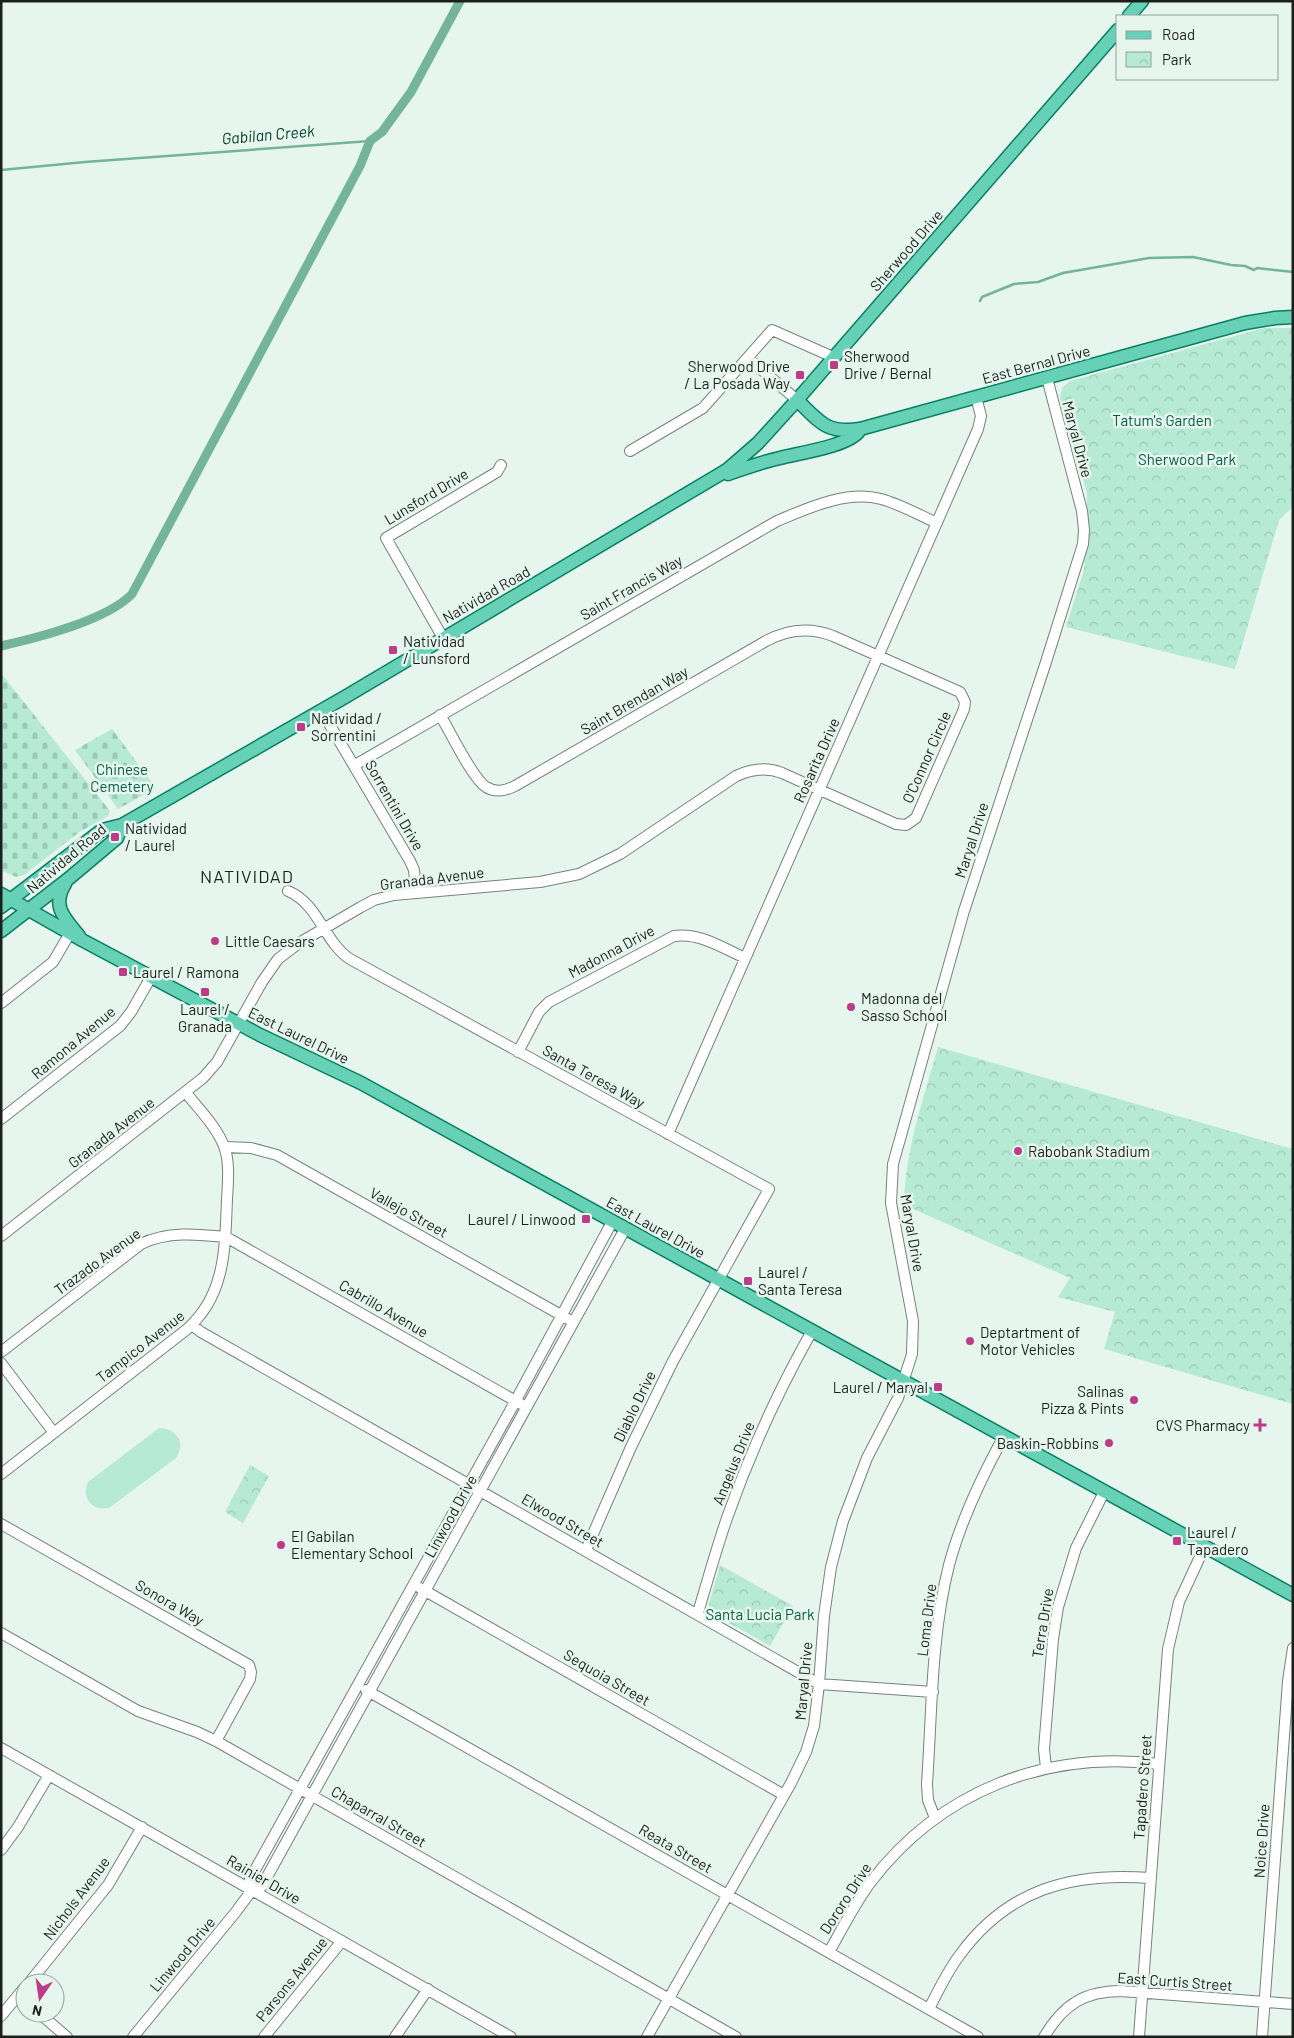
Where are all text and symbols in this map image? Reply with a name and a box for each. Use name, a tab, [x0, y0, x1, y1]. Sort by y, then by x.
legend	[1116, 15, 1279, 80]
text: Road	[1162, 25, 1195, 43]
text: Park	[1162, 50, 1192, 68]
water label: Gabilan Creek	[221, 120, 315, 148]
street label: Sherwood Drive	[866, 206, 946, 294]
street label: East Bernal Drive	[980, 341, 1092, 387]
place label: Sherwood Drive / Bernal	[844, 347, 931, 382]
place label: Sherwood Drive / La Posada Way	[684, 357, 790, 392]
marker: Sherwood Drive / Bernal	[828, 359, 840, 371]
marker: Sherwood Drive / La Posada Way	[794, 369, 806, 381]
street label: Maryal Drive	[1059, 399, 1097, 479]
park label: Tatum's Garden	[1112, 411, 1212, 429]
park label: Sherwood Park	[1138, 450, 1237, 468]
street label: Lunsford Drive	[381, 464, 471, 528]
street label: Saint Francis Way	[577, 550, 685, 624]
street label: Natividad Road	[439, 562, 533, 626]
place label: Natividad / Lunsford	[403, 632, 470, 667]
marker: Natividad / Lunsford	[387, 644, 399, 656]
street label: Saint Brendan Way	[577, 662, 691, 738]
street label: O'Connor Circle	[898, 708, 954, 806]
place label: Natividad / Sorrentini	[311, 709, 382, 744]
street label: Rosarita Drive	[789, 715, 843, 805]
marker: Natividad / Sorrentini	[295, 721, 307, 733]
street label: Sorrentini Drive	[362, 757, 428, 853]
park label: Chinese Cemetery	[90, 760, 154, 795]
street label: Maryal Drive	[950, 800, 992, 880]
place label: Natividad / Laurel	[125, 819, 187, 854]
street label: Natividad Road	[23, 820, 109, 896]
marker: Natividad / Laurel	[109, 831, 121, 843]
street label: Granada Avenue	[379, 863, 485, 893]
district label: NATIVIDAD	[200, 865, 294, 887]
street label: Madonna Drive	[565, 921, 657, 981]
place label: Little Caesars	[225, 932, 315, 950]
marker: Little Caesars	[209, 935, 221, 947]
place label: Laurel / Ramona	[133, 963, 239, 981]
marker: Laurel / Ramona	[117, 966, 129, 978]
marker: Laurel / Granada	[199, 986, 211, 998]
place label: Madonna del Sasso School	[861, 989, 947, 1024]
place label: Laurel / Granada	[178, 1000, 232, 1035]
marker: Madonna del Sasso School	[845, 1001, 857, 1013]
street label: Ramona Avenue	[27, 1002, 119, 1082]
street label: East Laurel Drive	[246, 1003, 352, 1067]
street label: Santa Teresa Way	[540, 1040, 648, 1112]
street label: Granada Avenue	[64, 1093, 158, 1171]
place label: Rabobank Stadium	[1028, 1142, 1150, 1160]
marker: Rabobank Stadium	[1012, 1145, 1024, 1157]
street label: Vallejo Street	[367, 1183, 451, 1241]
street label: East Laurel Drive	[604, 1192, 708, 1262]
street label: Maryal Drive	[897, 1193, 929, 1273]
place label: Laurel / Linwood	[468, 1210, 576, 1228]
marker: Laurel / Linwood	[580, 1213, 592, 1225]
street label: Trazado Avenue	[50, 1224, 144, 1298]
place label: Laurel / Santa Teresa	[758, 1263, 842, 1298]
street label: Cabrillo Avenue	[336, 1275, 432, 1341]
marker: Laurel / Santa Teresa	[742, 1275, 754, 1287]
street label: Tampico Avenue	[92, 1306, 188, 1386]
place label: Deptartment of Motor Vehicles	[980, 1323, 1080, 1358]
marker: Deptartment of Motor Vehicles	[964, 1335, 976, 1347]
street label: Diablo Drive	[609, 1367, 659, 1445]
place label: Laurel / Maryal	[833, 1378, 928, 1396]
marker: Laurel / Maryal	[932, 1381, 944, 1393]
place label: Salinas Pizza & Pints	[1041, 1382, 1124, 1417]
marker: Salinas Pizza & Pints	[1128, 1394, 1140, 1406]
place label: CVS Pharmacy	[1156, 1416, 1250, 1434]
street label: Angelus Drive	[708, 1419, 758, 1507]
marker: CVS Pharmacy	[1254, 1419, 1266, 1431]
place label: Baskin-Robbins	[997, 1434, 1099, 1452]
marker: Baskin-Robbins	[1103, 1437, 1115, 1449]
street label: Linwood Drive	[420, 1471, 480, 1561]
street label: Elwood Street	[519, 1489, 607, 1551]
place label: Laurel / Tapadero	[1187, 1523, 1249, 1558]
place label: El Gabilan Elementary School	[291, 1527, 413, 1562]
marker: Laurel / Tapadero	[1171, 1535, 1183, 1547]
marker: El Gabilan Elementary School	[275, 1539, 287, 1551]
street label: Sonora Way	[133, 1575, 208, 1629]
street label: Loma Drive	[913, 1583, 939, 1657]
street label: Terra Drive	[1028, 1587, 1056, 1659]
park label: Santa Lucia Park	[706, 1605, 815, 1623]
street label: Maryal Drive	[791, 1641, 815, 1721]
street label: Sequoia Street	[561, 1645, 653, 1709]
street label: Tapadero Street	[1129, 1734, 1155, 1840]
street label: Chaparral Street	[328, 1782, 430, 1850]
street label: Noice Drive	[1249, 1803, 1273, 1879]
street label: Reata Street	[636, 1820, 716, 1876]
street label: Rainier Drive	[224, 1851, 304, 1907]
street label: Nichols Avenue	[39, 1853, 113, 1943]
street label: Dororo Drive	[815, 1859, 875, 1937]
street label: Linwood Drive	[146, 1913, 218, 1995]
street label: Parsons Avenue	[252, 1933, 330, 2025]
street label: East Curtis Street	[1117, 1968, 1233, 1994]
north arrow	[15, 1973, 65, 2023]
text: N	[31, 2002, 43, 2020]

